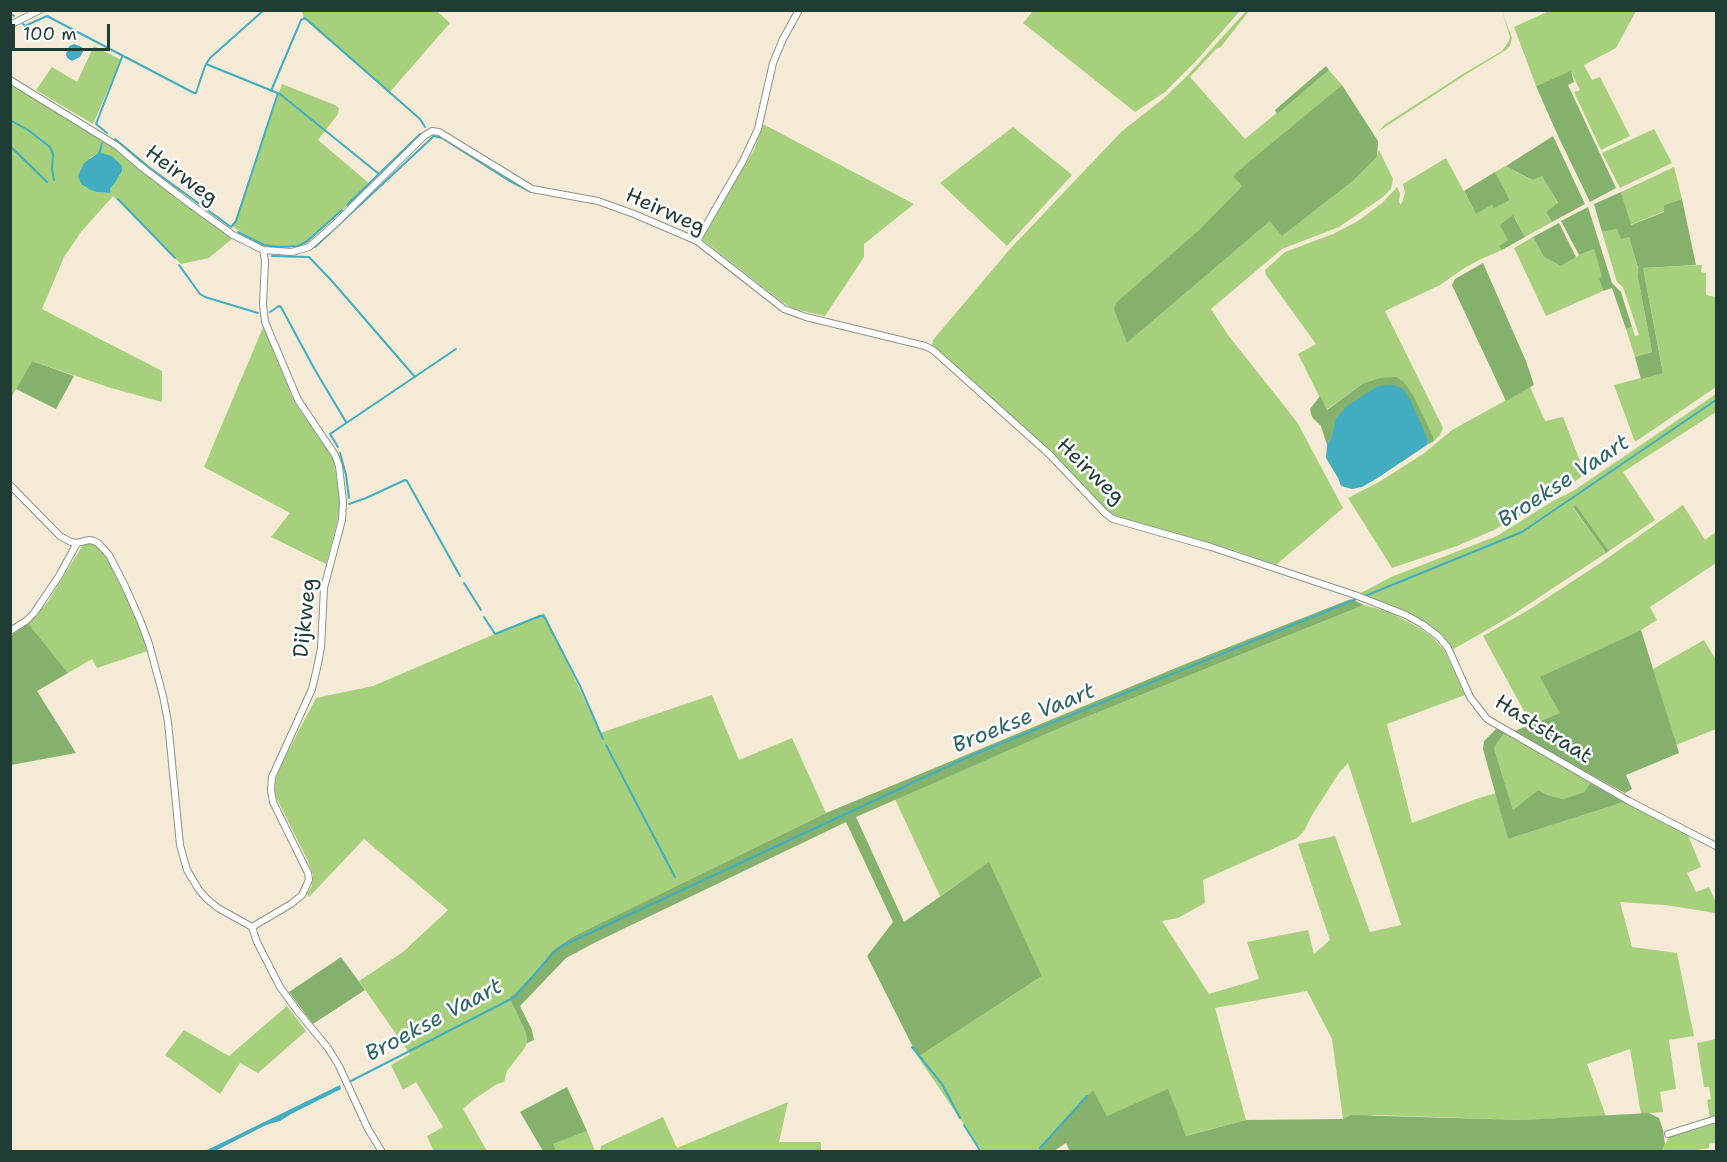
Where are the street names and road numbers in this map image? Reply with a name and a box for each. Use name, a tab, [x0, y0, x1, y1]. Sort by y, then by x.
street label: Heirweg	[140, 141, 222, 211]
street label: Heirweg	[621, 183, 709, 241]
street label: Heirweg	[1051, 434, 1129, 510]
street label: Dijkweg	[289, 577, 323, 659]
street label: Haststraat	[1490, 690, 1596, 770]

